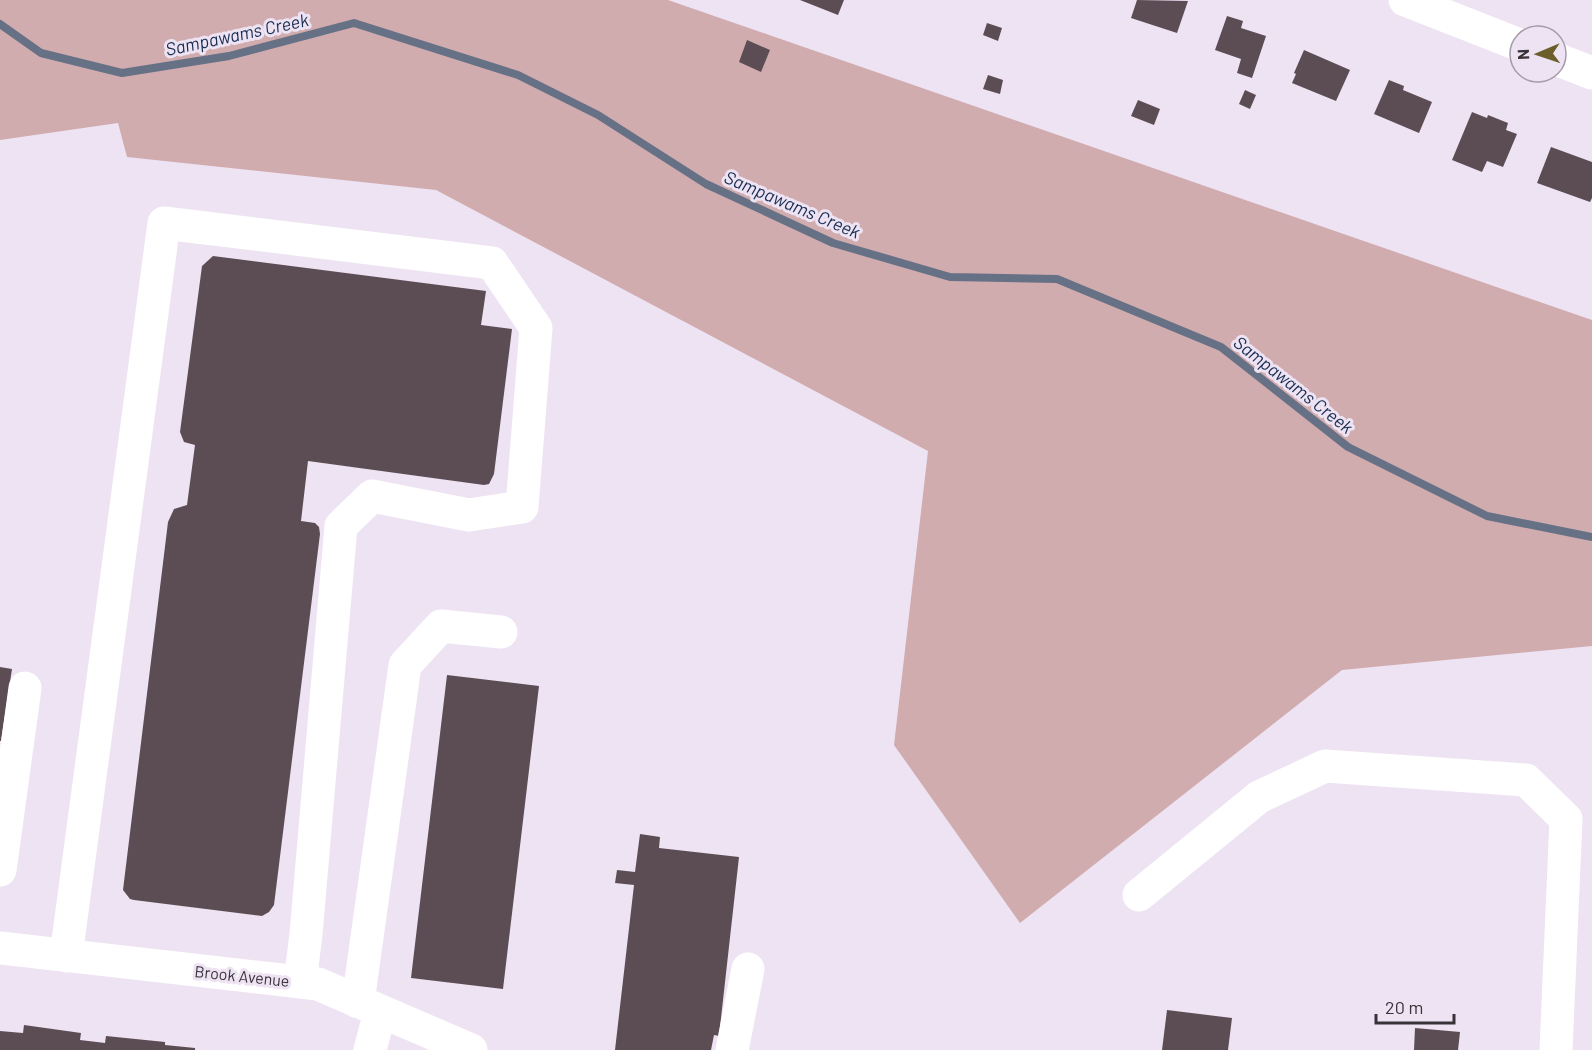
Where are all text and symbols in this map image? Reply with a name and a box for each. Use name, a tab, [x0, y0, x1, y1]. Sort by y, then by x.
water label: Sampawams Creek	[163, 8, 311, 60]
north arrow	[1508, 24, 1568, 84]
text: N	[1513, 49, 1532, 60]
water label: Sampawams Creek	[721, 166, 864, 243]
water label: Sampawams Creek	[1229, 331, 1358, 438]
street label: Brook Avenue	[194, 961, 290, 990]
scale bar	[1376, 987, 1454, 1025]
text: 20 m	[1385, 996, 1423, 1018]

